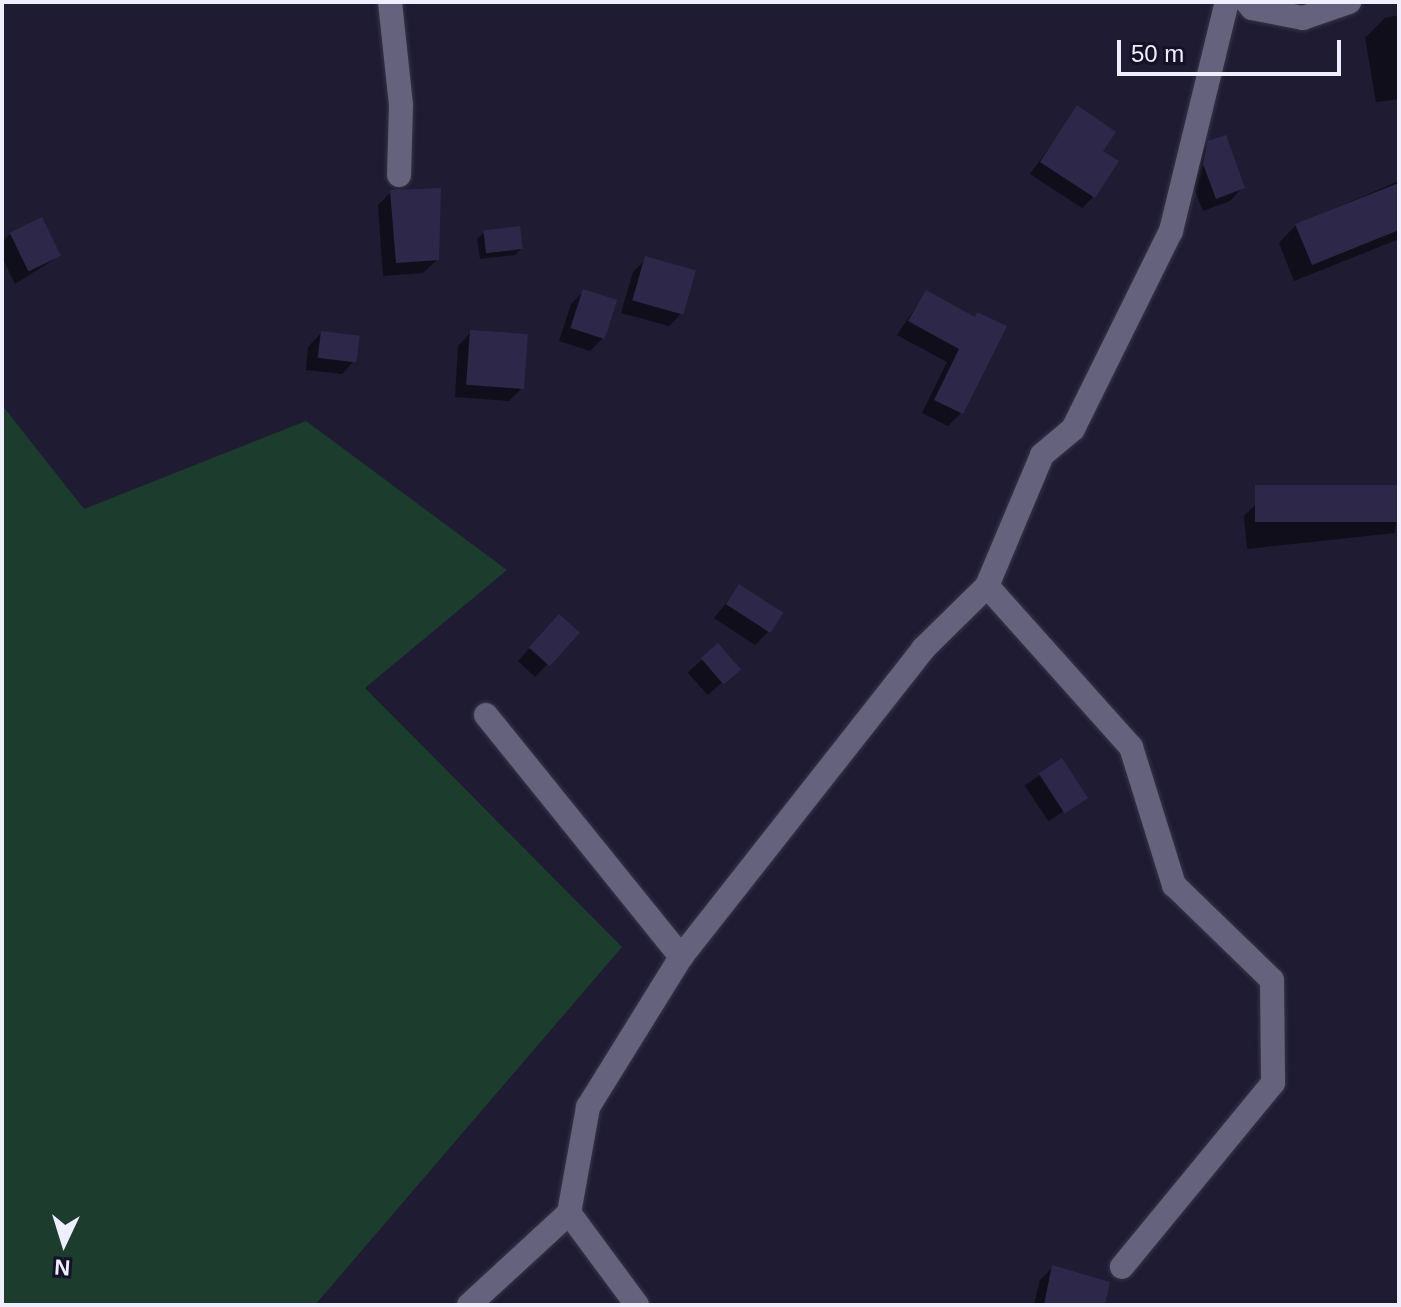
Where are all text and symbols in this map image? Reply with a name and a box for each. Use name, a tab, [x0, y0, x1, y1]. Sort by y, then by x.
scale bar	[1121, 24, 1345, 74]
text: 50 m	[1131, 40, 1184, 67]
north arrow	[24, 1203, 104, 1283]
text: N	[54, 1254, 71, 1280]

